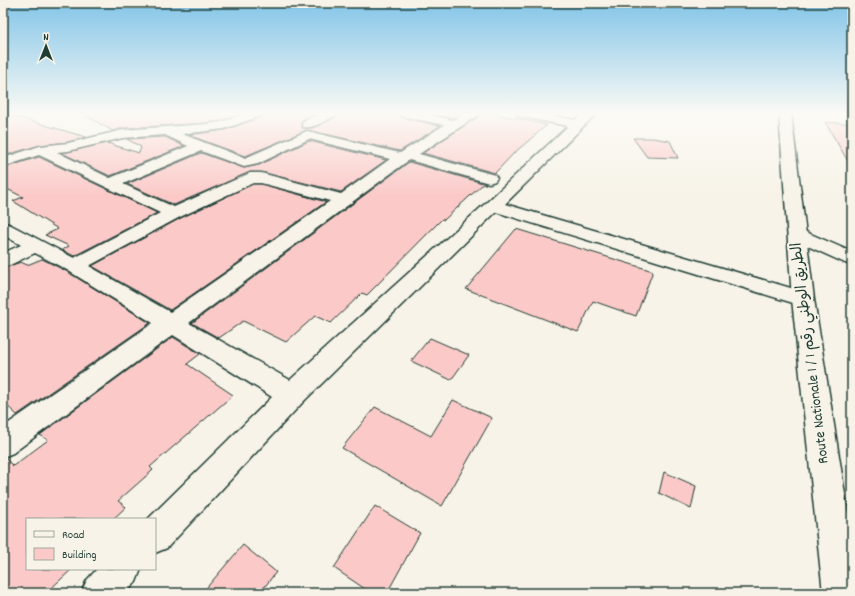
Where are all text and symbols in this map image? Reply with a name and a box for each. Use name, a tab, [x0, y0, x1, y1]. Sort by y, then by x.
north arrow	[26, 26, 66, 66]
text: N	[43, 30, 49, 46]
street label: Route Nationale 1 / الطريق الوطني رقم 1	[786, 241, 836, 465]
legend	[26, 518, 156, 570]
text: Road	[62, 527, 84, 544]
text: Building	[62, 547, 97, 564]

